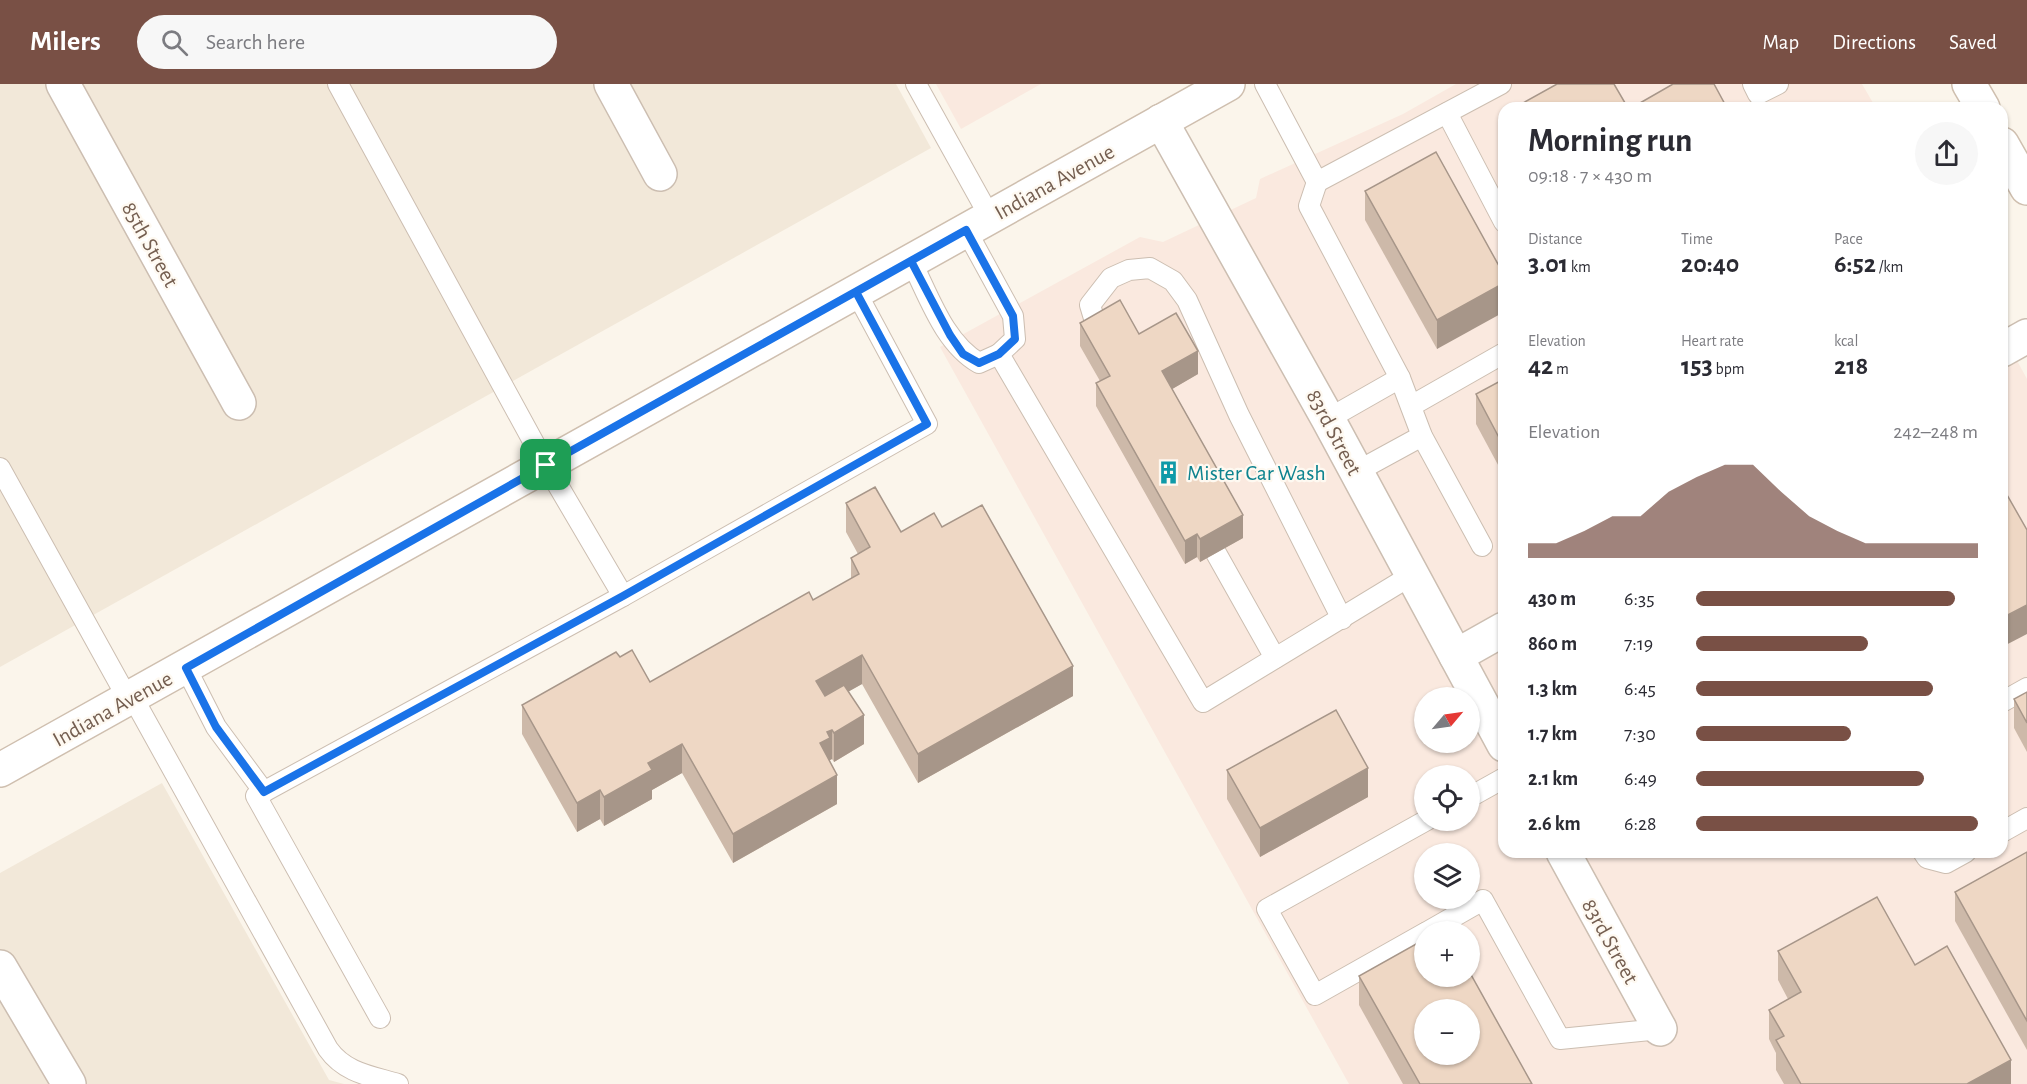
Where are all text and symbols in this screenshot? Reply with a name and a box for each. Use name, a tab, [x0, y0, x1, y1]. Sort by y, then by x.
search box	[137, 15, 557, 69]
icon: search	[158, 26, 191, 59]
text: Milers	[30, 28, 101, 56]
text: Search here	[206, 31, 305, 53]
text: Map	[1763, 32, 1799, 53]
text: Directions	[1832, 32, 1916, 53]
text: Saved	[1949, 32, 1997, 53]
button: share	[1915, 122, 1978, 185]
text: Morning run	[1528, 125, 1692, 158]
street label: Indiana Avenue	[991, 140, 1118, 224]
text: 09:18 · 7 × 430 m	[1528, 166, 1652, 186]
street label: 85th Street	[118, 198, 182, 291]
text: Distance	[1528, 231, 1582, 247]
text: Time	[1681, 231, 1713, 247]
text: Pace	[1834, 231, 1863, 247]
text: 3.01	[1528, 251, 1568, 277]
text: 20:40	[1681, 251, 1739, 277]
text: 6:52	[1834, 251, 1876, 277]
text: km	[1568, 259, 1591, 275]
text: /km	[1876, 259, 1903, 275]
text: Elevation	[1528, 333, 1586, 349]
text: Heart rate	[1681, 333, 1744, 349]
text: kcal	[1834, 333, 1858, 349]
text: 42	[1528, 353, 1553, 379]
text: 153	[1681, 353, 1713, 379]
text: 218	[1834, 353, 1868, 379]
text: m	[1553, 361, 1569, 377]
text: bpm	[1713, 361, 1744, 377]
street label: 83rd Street	[1302, 386, 1366, 479]
text: Elevation	[1528, 422, 1600, 442]
text: 242–248 m	[1893, 422, 1978, 442]
pin	[520, 439, 571, 490]
icon: arrive	[529, 448, 562, 481]
building icon: Mister Car Wash	[1156, 459, 1182, 485]
place label: Mister Car Wash	[1187, 462, 1326, 484]
text: 430 m	[1528, 589, 1576, 609]
text: 6:35	[1624, 589, 1655, 609]
text: 860 m	[1528, 634, 1577, 654]
text: 7:19	[1624, 634, 1653, 654]
street label: Indiana Avenue	[49, 667, 176, 751]
text: 1.3 km	[1528, 679, 1577, 699]
text: 6:45	[1624, 679, 1656, 699]
north arrow	[1414, 687, 1480, 753]
map controls	[1414, 687, 1480, 1065]
text: 1.7 km	[1528, 724, 1577, 744]
text: 7:30	[1624, 724, 1656, 744]
button: locate	[1414, 765, 1480, 831]
text: 2.1 km	[1528, 769, 1578, 789]
text: 6:49	[1624, 769, 1657, 789]
text: 2.6 km	[1528, 814, 1581, 834]
text: 6:28	[1624, 814, 1657, 834]
button: layers	[1414, 843, 1480, 909]
street label: 83rd Street	[1578, 895, 1642, 988]
button: +	[1414, 921, 1480, 987]
button: −	[1414, 999, 1480, 1065]

